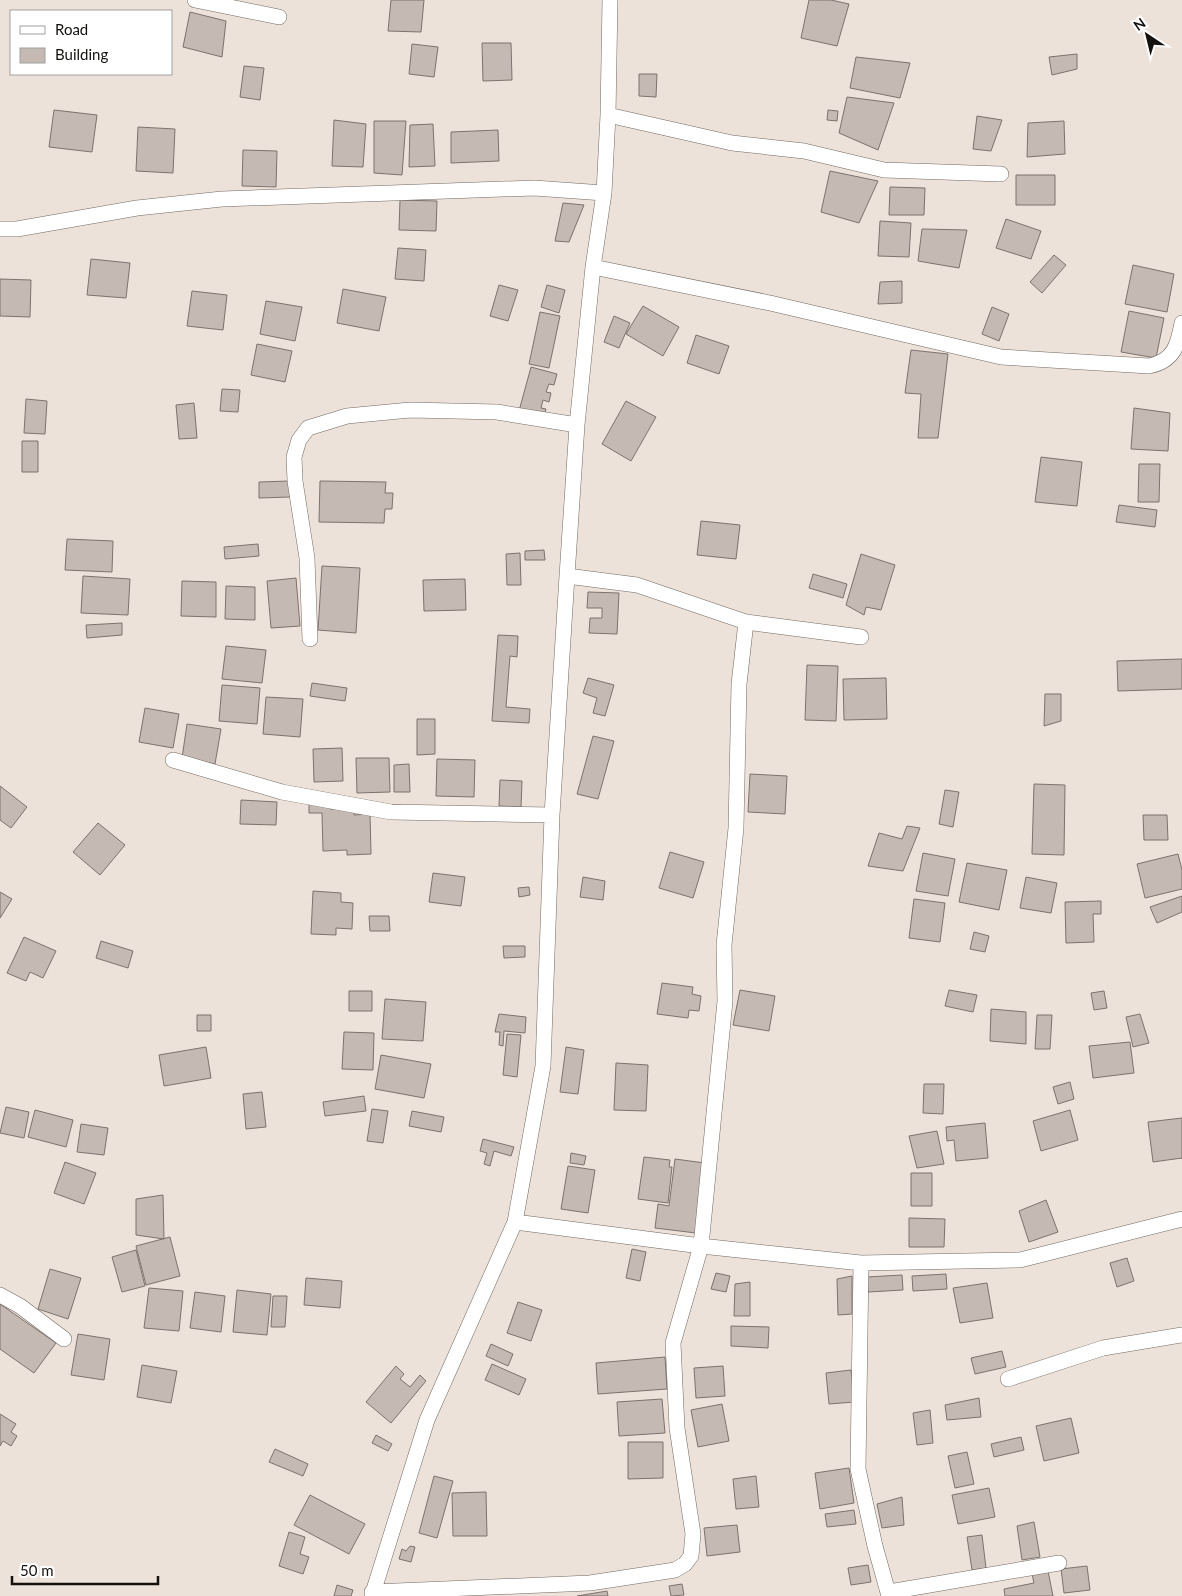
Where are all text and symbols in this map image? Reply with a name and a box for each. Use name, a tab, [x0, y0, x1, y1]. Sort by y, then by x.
legend	[10, 10, 172, 75]
north arrow	[1122, 10, 1172, 60]
text: N	[1130, 14, 1149, 34]
text: Road	[55, 20, 88, 38]
text: Building	[55, 45, 108, 63]
scale bar	[12, 1554, 159, 1586]
text: 50 m	[20, 1561, 54, 1579]

